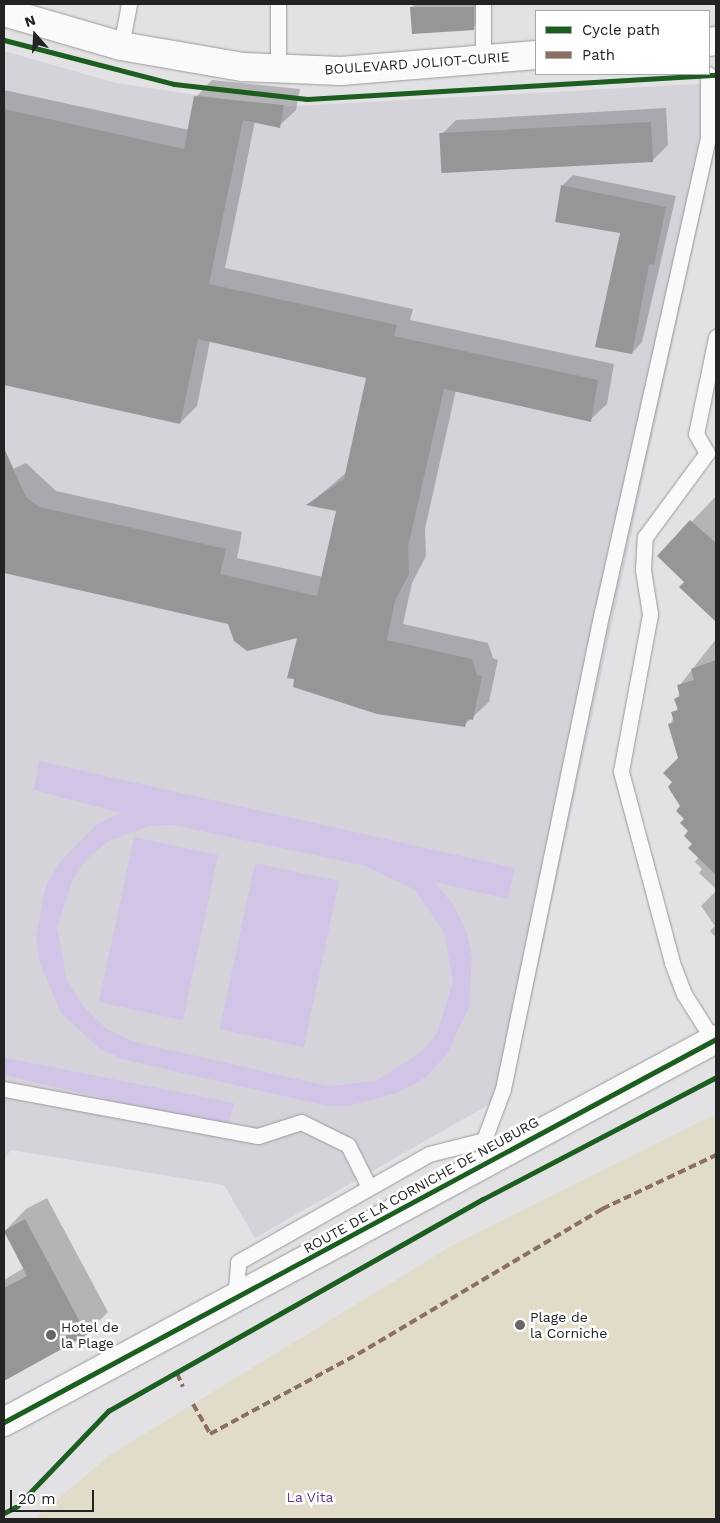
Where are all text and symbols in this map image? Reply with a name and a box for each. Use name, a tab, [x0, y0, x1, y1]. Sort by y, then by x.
north arrow	[10, 10, 60, 60]
legend	[535, 10, 710, 75]
text: N	[23, 12, 38, 30]
text: Cycle path	[582, 21, 660, 39]
text: Path	[582, 46, 615, 64]
street label: BOULEVARD JOLIOT-CURIE	[324, 48, 510, 78]
street label: ROUTE DE LA CORNICHE DE NEUBURG	[300, 1113, 542, 1257]
place label: Plage de la Corniche	[530, 1309, 608, 1341]
place label: Hotel de la Plage	[61, 1319, 119, 1351]
marker: Plage de la Corniche	[514, 1319, 526, 1331]
marker: Hotel de la Plage	[45, 1329, 57, 1341]
scale bar	[12, 1480, 96, 1512]
park label: La Vita	[286, 1489, 334, 1505]
text: 20 m	[18, 1490, 56, 1508]

